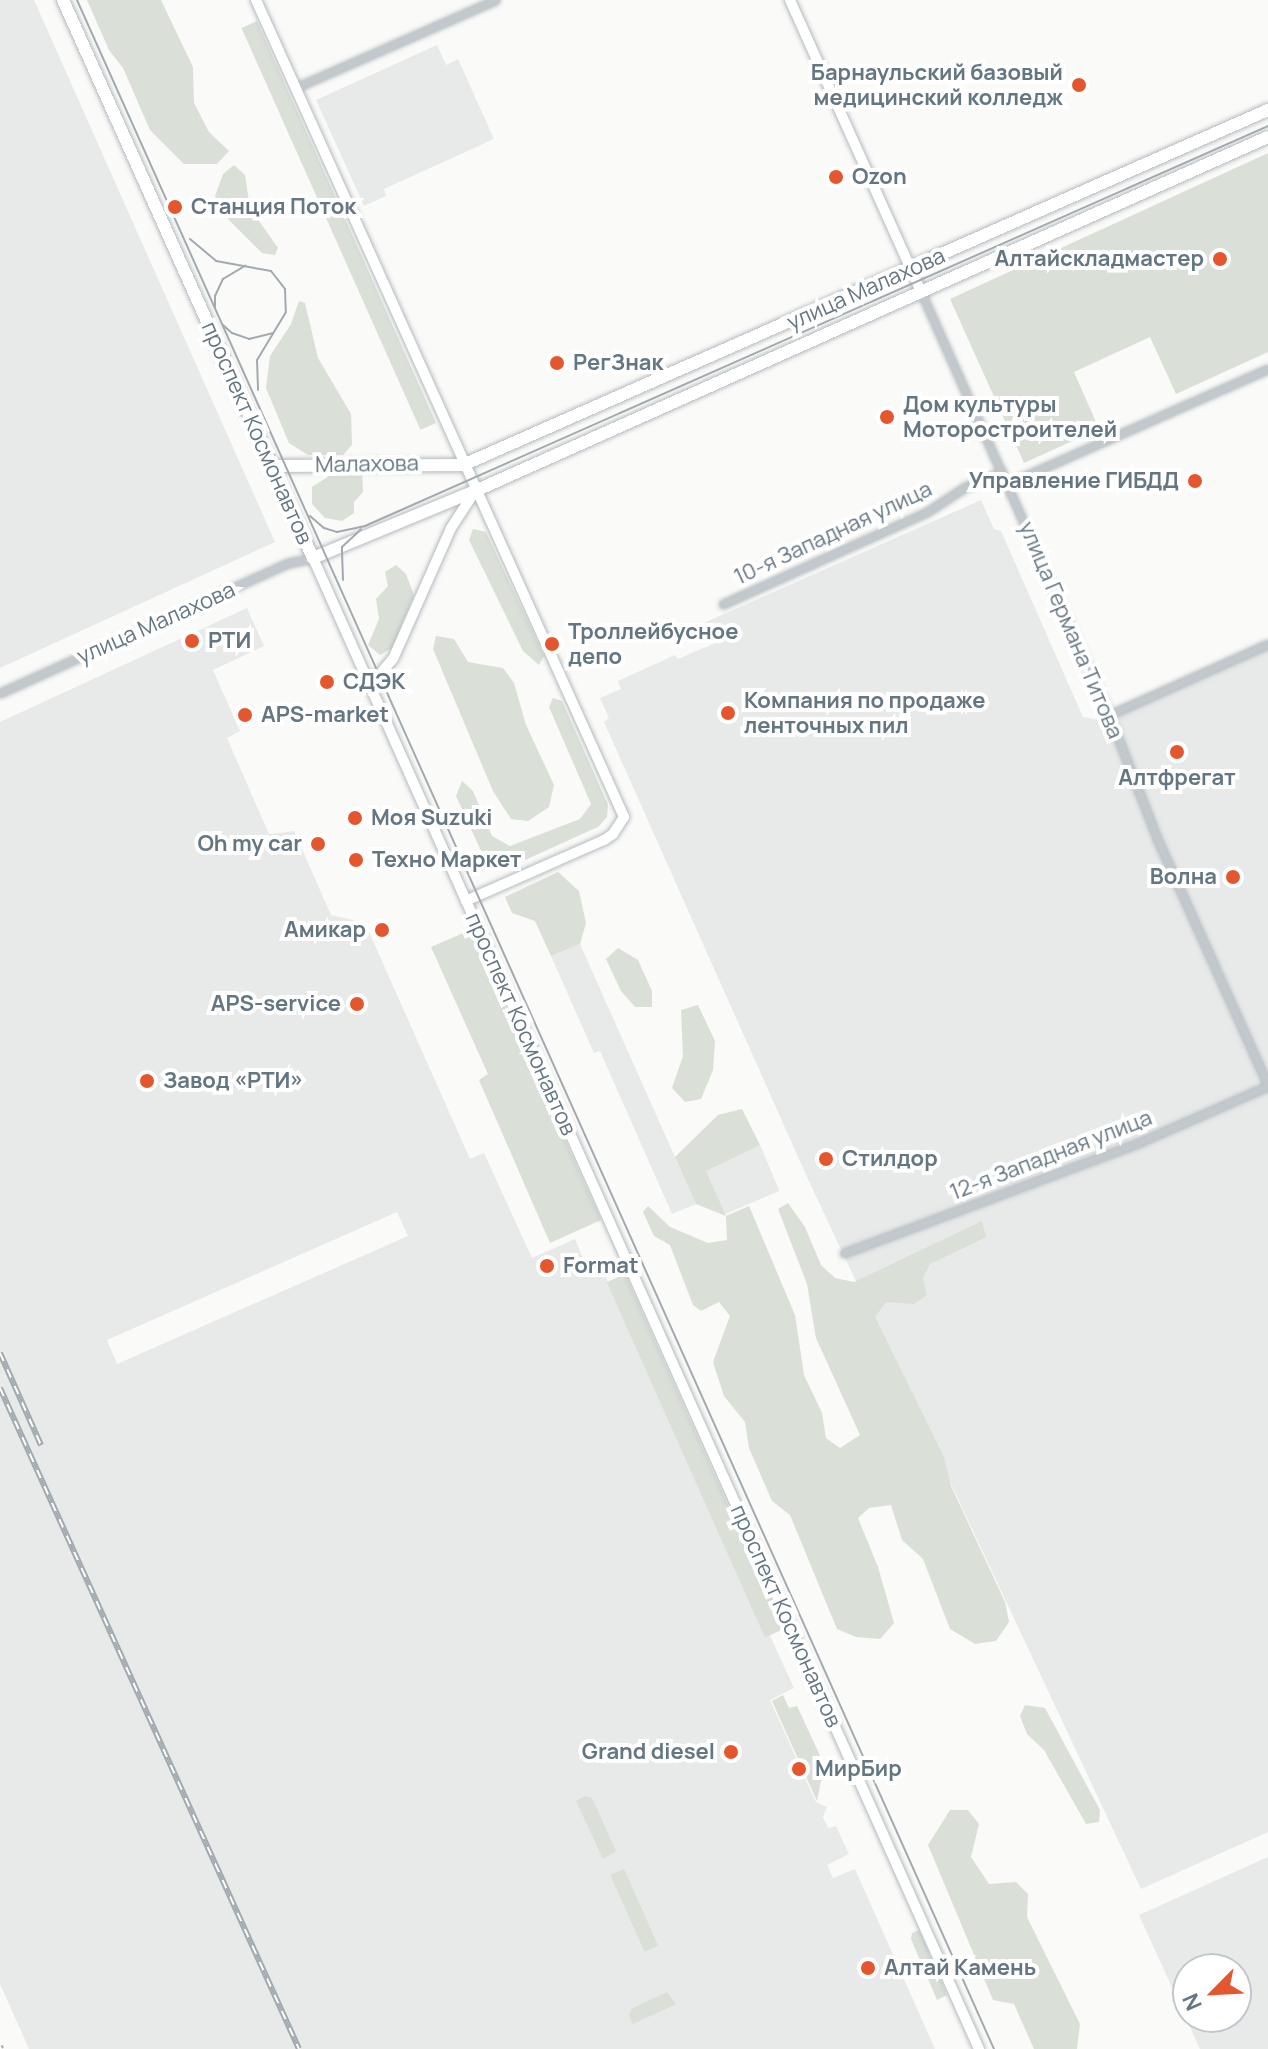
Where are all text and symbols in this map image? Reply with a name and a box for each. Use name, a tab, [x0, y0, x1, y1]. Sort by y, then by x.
place label: Барнаульский базовый медицинский колледж	[811, 59, 1063, 110]
marker: Барнаульский базовый медицинский колледж	[1070, 76, 1088, 94]
place label: Ozon	[852, 164, 907, 190]
marker: Ozon	[827, 168, 845, 186]
place label: Станция Поток	[191, 194, 356, 220]
marker: Станция Поток	[166, 198, 184, 216]
street label: улица Малахова	[783, 242, 949, 336]
place label: Алтайскладмастер	[995, 246, 1204, 272]
marker: Алтайскладмастер	[1211, 250, 1229, 268]
street label: проспект Космонавтов	[196, 318, 318, 548]
place label: РегЗнак	[573, 350, 663, 376]
marker: РегЗнак	[548, 354, 566, 372]
place label: Дом культуры Моторостроителей	[903, 391, 1117, 442]
marker: Дом культуры Моторостроителей	[878, 408, 896, 426]
street label: Малахова	[315, 450, 419, 478]
place label: Управление ГИБДД	[969, 468, 1179, 494]
marker: Управление ГИБДД	[1186, 472, 1204, 490]
street label: 10-я Западная улица	[730, 476, 936, 590]
street label: улица Германа Титова	[1013, 518, 1129, 742]
street label: улица Малахова	[73, 576, 239, 670]
place label: Троллейбусное депо	[568, 618, 738, 670]
place label: РТИ	[208, 628, 251, 654]
marker: РТИ	[183, 632, 201, 650]
marker: Троллейбусное депо	[543, 635, 561, 653]
place label: СДЭК	[343, 669, 405, 695]
marker: СДЭК	[318, 673, 336, 691]
place label: Компания по продаже ленточных пил	[744, 687, 985, 738]
place label: АPS-market	[261, 702, 389, 728]
marker: Компания по продаже ленточных пил	[719, 704, 737, 722]
marker: АPS-market	[236, 706, 254, 724]
marker: Алтфрегат	[1168, 743, 1186, 761]
place label: Алтфрегат	[1118, 765, 1236, 791]
place label: Моя Suzuki	[371, 805, 492, 831]
marker: Моя Suzuki	[346, 809, 364, 827]
place label: Oh my car	[197, 831, 302, 857]
marker: Oh my car	[309, 835, 327, 853]
place label: Техно Маркет	[372, 847, 521, 873]
marker: Техно Маркет	[347, 851, 365, 869]
place label: Волна	[1150, 864, 1217, 890]
marker: Волна	[1224, 868, 1242, 886]
street label: проспект Космонавтов	[460, 909, 582, 1139]
place label: Амикар	[284, 917, 366, 943]
marker: Амикар	[373, 921, 391, 939]
place label: APS-service	[211, 991, 341, 1017]
marker: APS-service	[348, 995, 366, 1013]
place label: Завод «РТИ»	[163, 1068, 303, 1094]
marker: Завод «РТИ»	[138, 1072, 156, 1090]
street label: 12-я Западная улица	[946, 1104, 1156, 1206]
place label: Стилдор	[842, 1146, 938, 1172]
marker: Стилдор	[817, 1150, 835, 1168]
place label: Format	[563, 1253, 639, 1279]
marker: Format	[538, 1257, 556, 1275]
street label: проспект Космонавтов	[725, 1501, 847, 1731]
place label: Grand diesel	[582, 1739, 715, 1765]
marker: Grand diesel	[722, 1743, 740, 1761]
place label: МирБир	[815, 1756, 902, 1782]
marker: МирБир	[790, 1760, 808, 1778]
north arrow	[1172, 1953, 1252, 2033]
place label: Алтай Камень	[884, 1955, 1036, 1981]
marker: Алтай Камень	[859, 1959, 877, 1977]
text: N	[1175, 1989, 1209, 2015]

